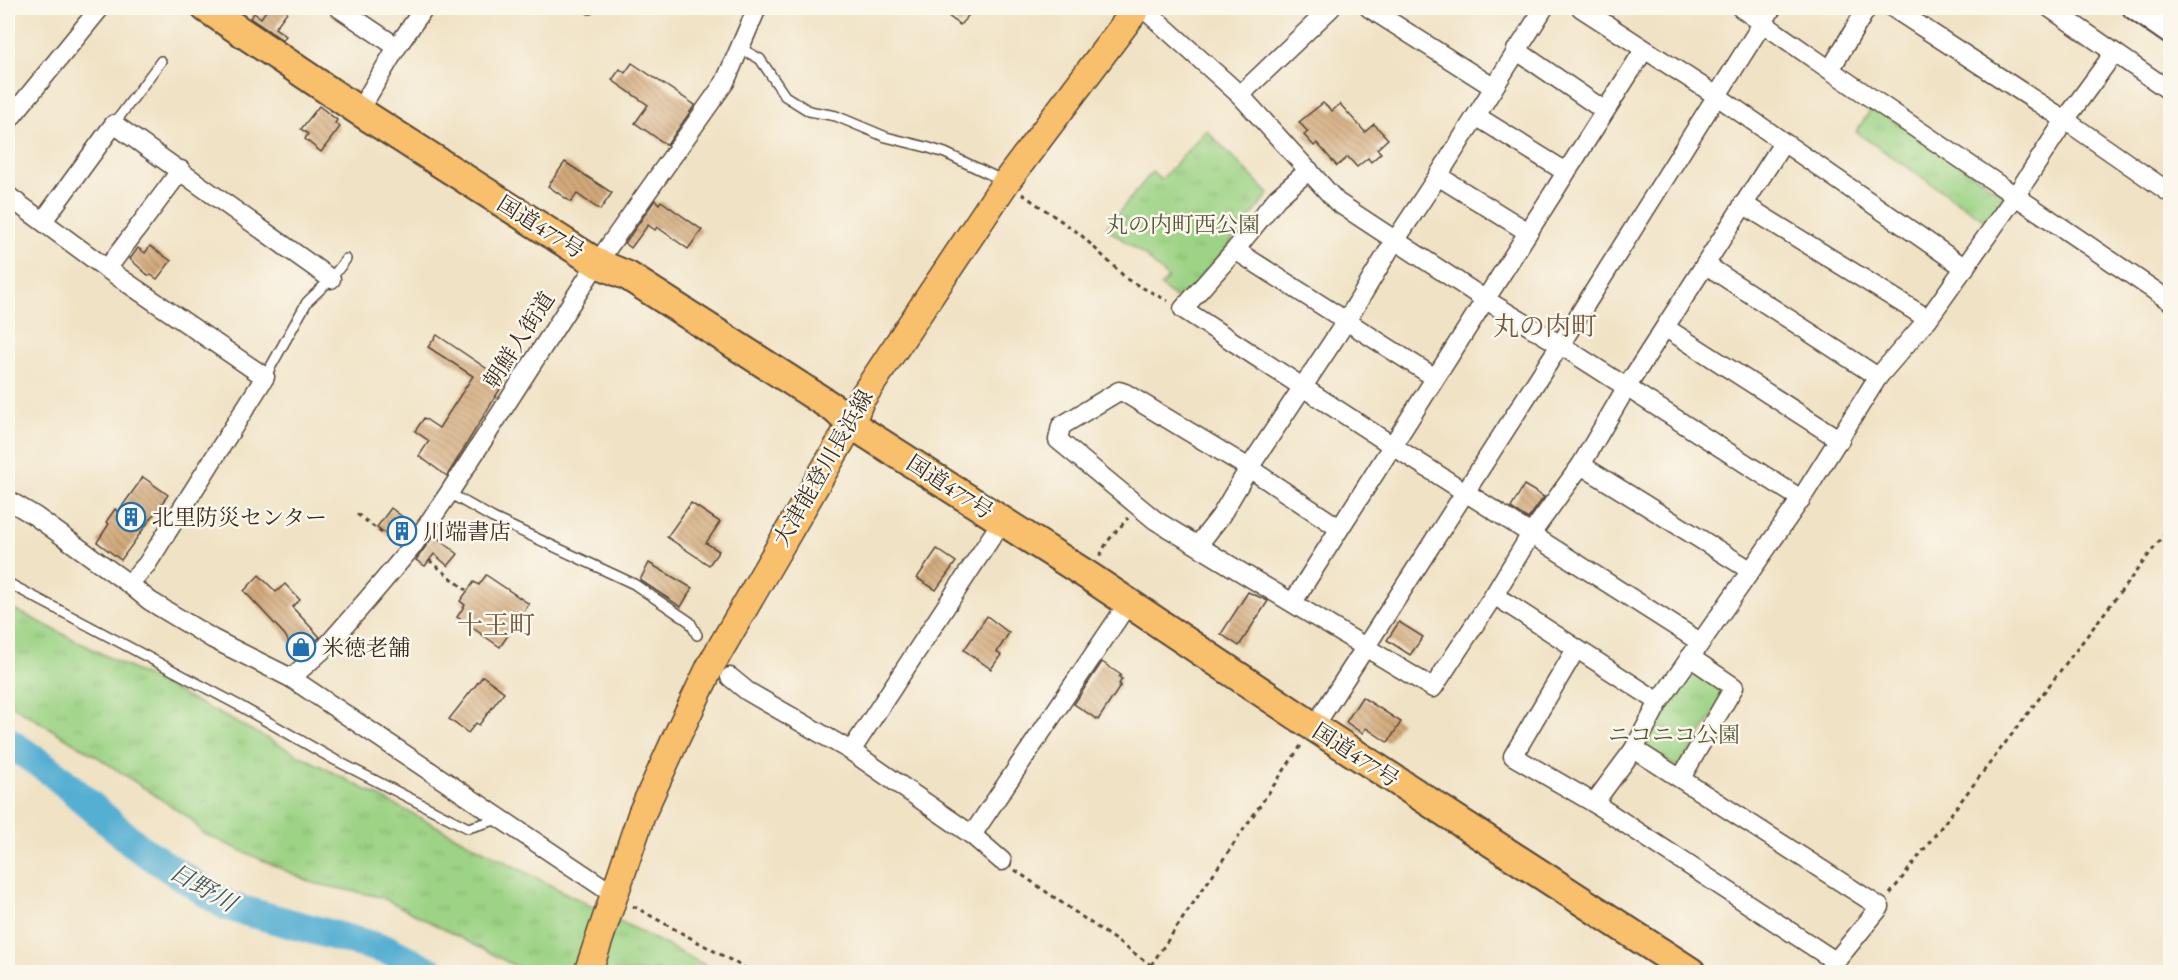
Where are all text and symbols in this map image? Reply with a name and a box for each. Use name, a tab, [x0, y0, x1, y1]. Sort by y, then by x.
street label: 国道477号	[492, 189, 590, 265]
park label: 丸の内町西公園	[1106, 210, 1260, 239]
street label: 朝鮮人街道	[477, 286, 561, 394]
district label: 丸の内町	[1493, 309, 1597, 343]
street label: 大津能登川長浜線	[766, 385, 880, 551]
street label: 国道477号	[901, 448, 999, 526]
building icon: 北里防災センター	[115, 501, 147, 533]
place label: 北里防災センター	[152, 503, 327, 532]
building icon: 川端書店	[386, 515, 418, 547]
place label: 川端書店	[423, 517, 511, 546]
district label: 十王町	[457, 608, 535, 642]
shop icon: 米徳老舗	[285, 631, 317, 663]
place label: 米徳老舗	[322, 633, 410, 662]
street label: 国道477号	[1307, 716, 1405, 794]
park label: ニコニコ公園	[1608, 720, 1740, 749]
water label: 日野川	[164, 856, 245, 920]

